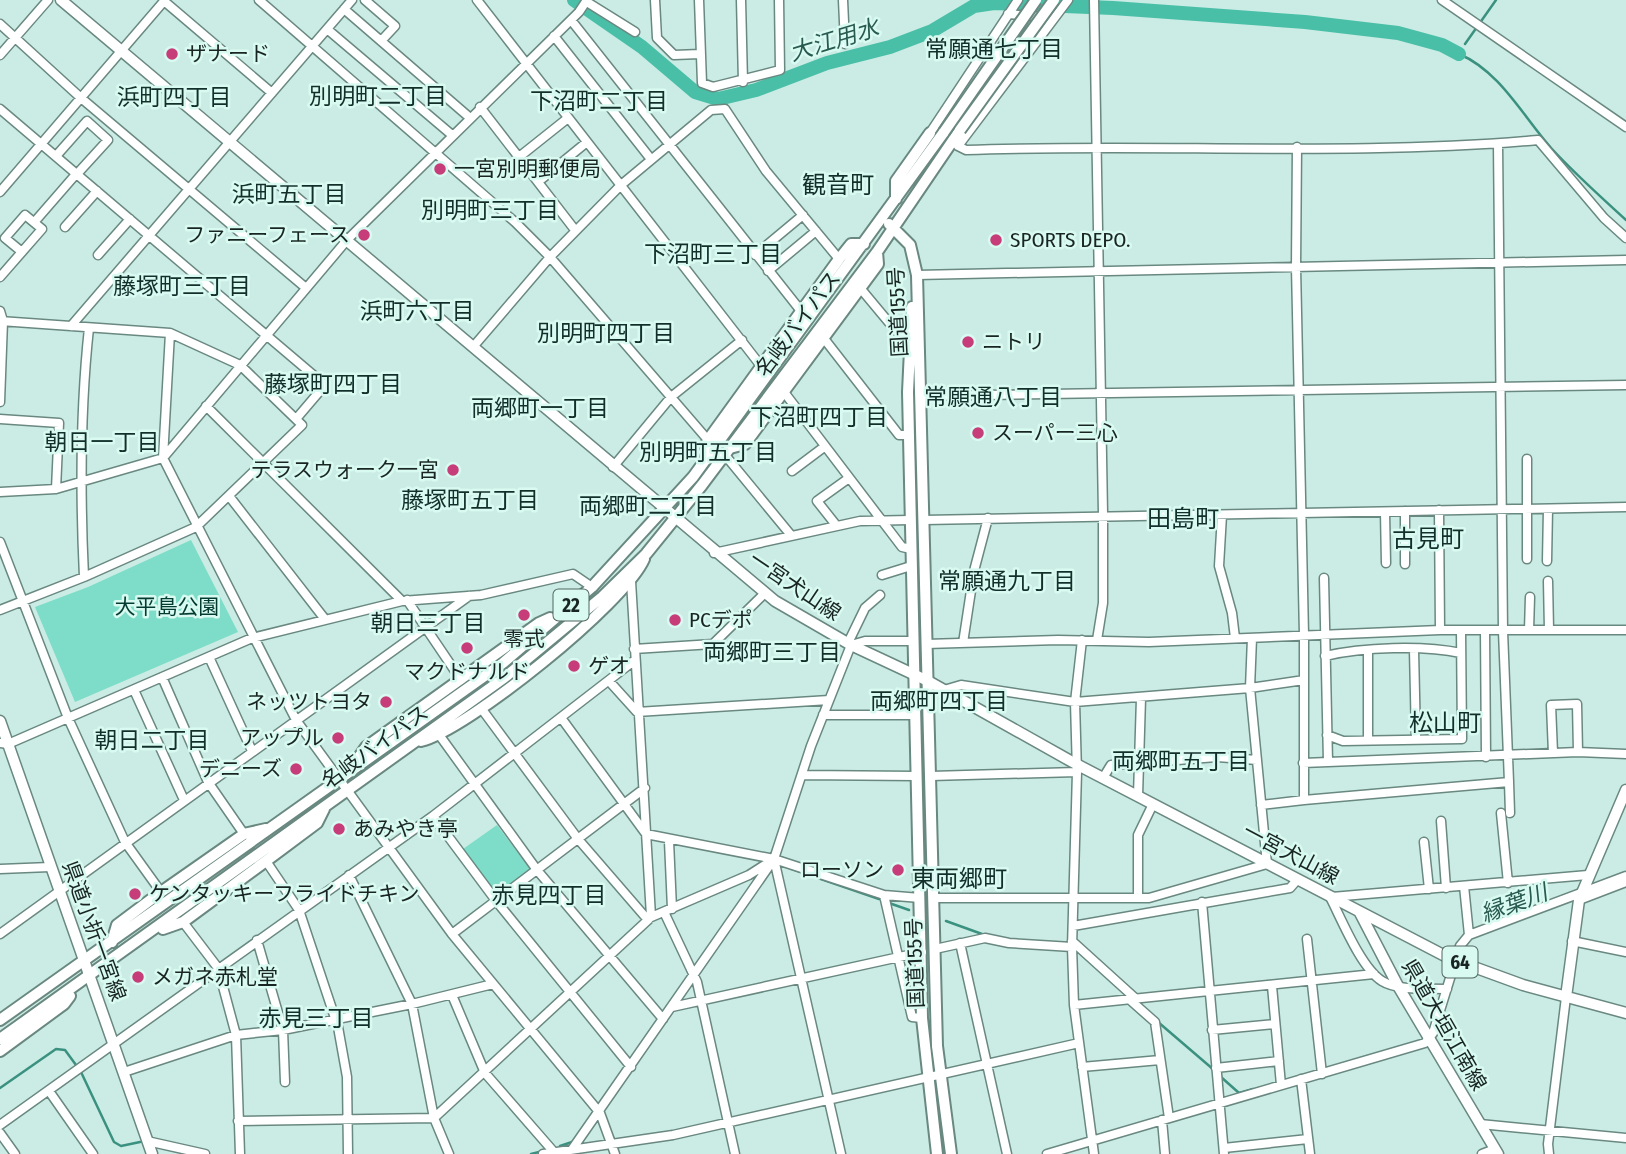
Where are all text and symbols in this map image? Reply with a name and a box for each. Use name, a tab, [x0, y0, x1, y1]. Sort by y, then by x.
water label: 大江用水	[786, 12, 885, 67]
district label: 常願通七丁目	[925, 35, 1063, 63]
place label: ザナード	[186, 41, 270, 67]
marker: ザナード	[164, 46, 180, 62]
district label: 別明町二丁目	[309, 82, 447, 110]
district label: 浜町四丁目	[117, 83, 232, 111]
district label: 下沼町二丁目	[530, 87, 668, 115]
place label: 一宮別明郵便局	[454, 156, 601, 182]
marker: 一宮別明郵便局	[432, 161, 448, 177]
district label: 観音町	[802, 171, 874, 199]
district label: 浜町五丁目	[232, 180, 347, 208]
district label: 別明町三丁目	[421, 196, 559, 224]
place label: ファニーフェース	[184, 222, 350, 248]
marker: ファニーフェース	[356, 227, 372, 243]
place label: SPORTS DEPO.	[1010, 227, 1131, 253]
marker: SPORTS DEPO.	[988, 232, 1004, 248]
district label: 下沼町三丁目	[644, 240, 782, 268]
street label: 名岐バイパス	[750, 266, 846, 382]
street label: 国道155号	[883, 266, 913, 358]
district label: 藤塚町三丁目	[113, 272, 251, 300]
district label: 浜町六丁目	[360, 297, 475, 325]
district label: 別明町四丁目	[537, 319, 675, 347]
place label: ニトリ	[982, 329, 1045, 355]
marker: ニトリ	[960, 334, 976, 350]
district label: 藤塚町四丁目	[264, 370, 402, 398]
district label: 常願通八丁目	[924, 383, 1062, 411]
district label: 両郷町一丁目	[471, 394, 609, 422]
district label: 下沼町四丁目	[750, 403, 888, 431]
place label: スーパー三心	[992, 420, 1118, 446]
marker: スーパー三心	[970, 425, 986, 441]
district label: 朝日一丁目	[45, 428, 160, 456]
district label: 別明町五丁目	[639, 438, 777, 466]
place label: テラスウォーク一宮	[250, 457, 439, 483]
marker: テラスウォーク一宮	[445, 462, 461, 478]
district label: 藤塚町五丁目	[401, 486, 539, 514]
district label: 両郷町二丁目	[579, 492, 717, 520]
district label: 田島町	[1147, 505, 1219, 533]
district label: 古見町	[1392, 525, 1464, 553]
street label: 一宮犬山線	[744, 546, 846, 626]
district label: 常願通九丁目	[938, 567, 1076, 595]
road number: 22	[554, 590, 588, 620]
park label: 大平島公園	[115, 594, 220, 620]
marker: 零式	[516, 607, 532, 623]
place label: PCデポ	[689, 607, 753, 633]
district label: 朝日三丁目	[371, 609, 486, 637]
marker: PCデポ	[667, 612, 683, 628]
place label: 零式	[503, 626, 545, 652]
district label: 両郷町三丁目	[703, 638, 841, 666]
marker: マクドナルド	[459, 640, 475, 656]
place label: ゲオ	[588, 653, 630, 679]
marker: ゲオ	[566, 658, 582, 674]
place label: マクドナルド	[404, 659, 530, 685]
district label: 両郷町四丁目	[870, 687, 1008, 715]
place label: ネッツトヨタ	[246, 689, 372, 715]
marker: ネッツトヨタ	[378, 694, 394, 710]
street label: 名岐バイパス	[317, 700, 433, 794]
district label: 松山町	[1409, 709, 1481, 737]
place label: アップル	[240, 725, 324, 751]
district label: 朝日二丁目	[95, 726, 210, 754]
marker: アップル	[330, 730, 346, 746]
district label: 両郷町五丁目	[1112, 747, 1250, 775]
place label: デニーズ	[199, 756, 282, 782]
marker: デニーズ	[288, 761, 304, 777]
place label: あみやき亭	[353, 816, 458, 842]
street label: 一宮犬山線	[1239, 818, 1343, 890]
marker: あみやき亭	[331, 821, 347, 837]
street label: 県道小折一宮線	[57, 857, 131, 1005]
place label: ローソン	[800, 857, 884, 883]
marker: ローソン	[890, 862, 906, 878]
district label: 東両郷町	[911, 865, 1007, 893]
water label: 縁葉川	[1477, 877, 1554, 928]
place label: ケンタッキーフライドチキン	[149, 881, 419, 907]
district label: 赤見四丁目	[492, 881, 607, 909]
marker: ケンタッキーフライドチキン	[127, 886, 143, 902]
street label: 国道155号	[900, 917, 930, 1009]
road number: 64	[1442, 946, 1478, 978]
street label: 県道大垣江南線	[1396, 955, 1492, 1095]
place label: メガネ赤札堂	[152, 964, 278, 990]
marker: メガネ赤札堂	[130, 969, 146, 985]
district label: 赤見三丁目	[259, 1004, 374, 1032]

